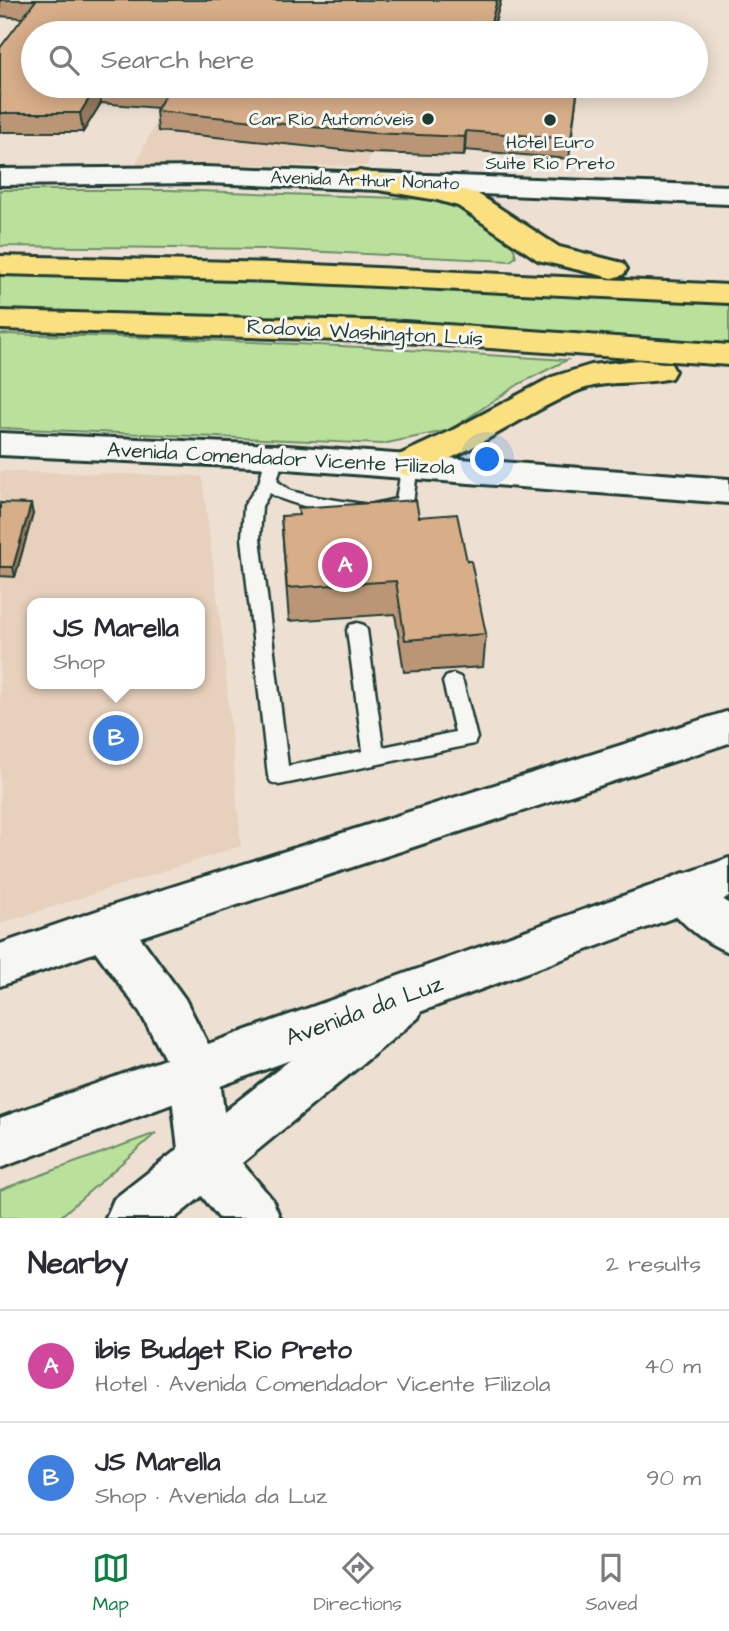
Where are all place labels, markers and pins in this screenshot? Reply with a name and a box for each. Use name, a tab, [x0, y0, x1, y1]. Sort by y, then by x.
place label: Car Rio Automóveis	[249, 107, 414, 132]
marker: Car Rio Automóveis	[420, 111, 436, 127]
marker: Hotel Euro Suite Rio Preto	[542, 112, 558, 128]
place label: Hotel Euro Suite Rio Preto	[485, 130, 615, 176]
pin: A	[322, 539, 368, 591]
pin: B	[93, 712, 139, 764]

